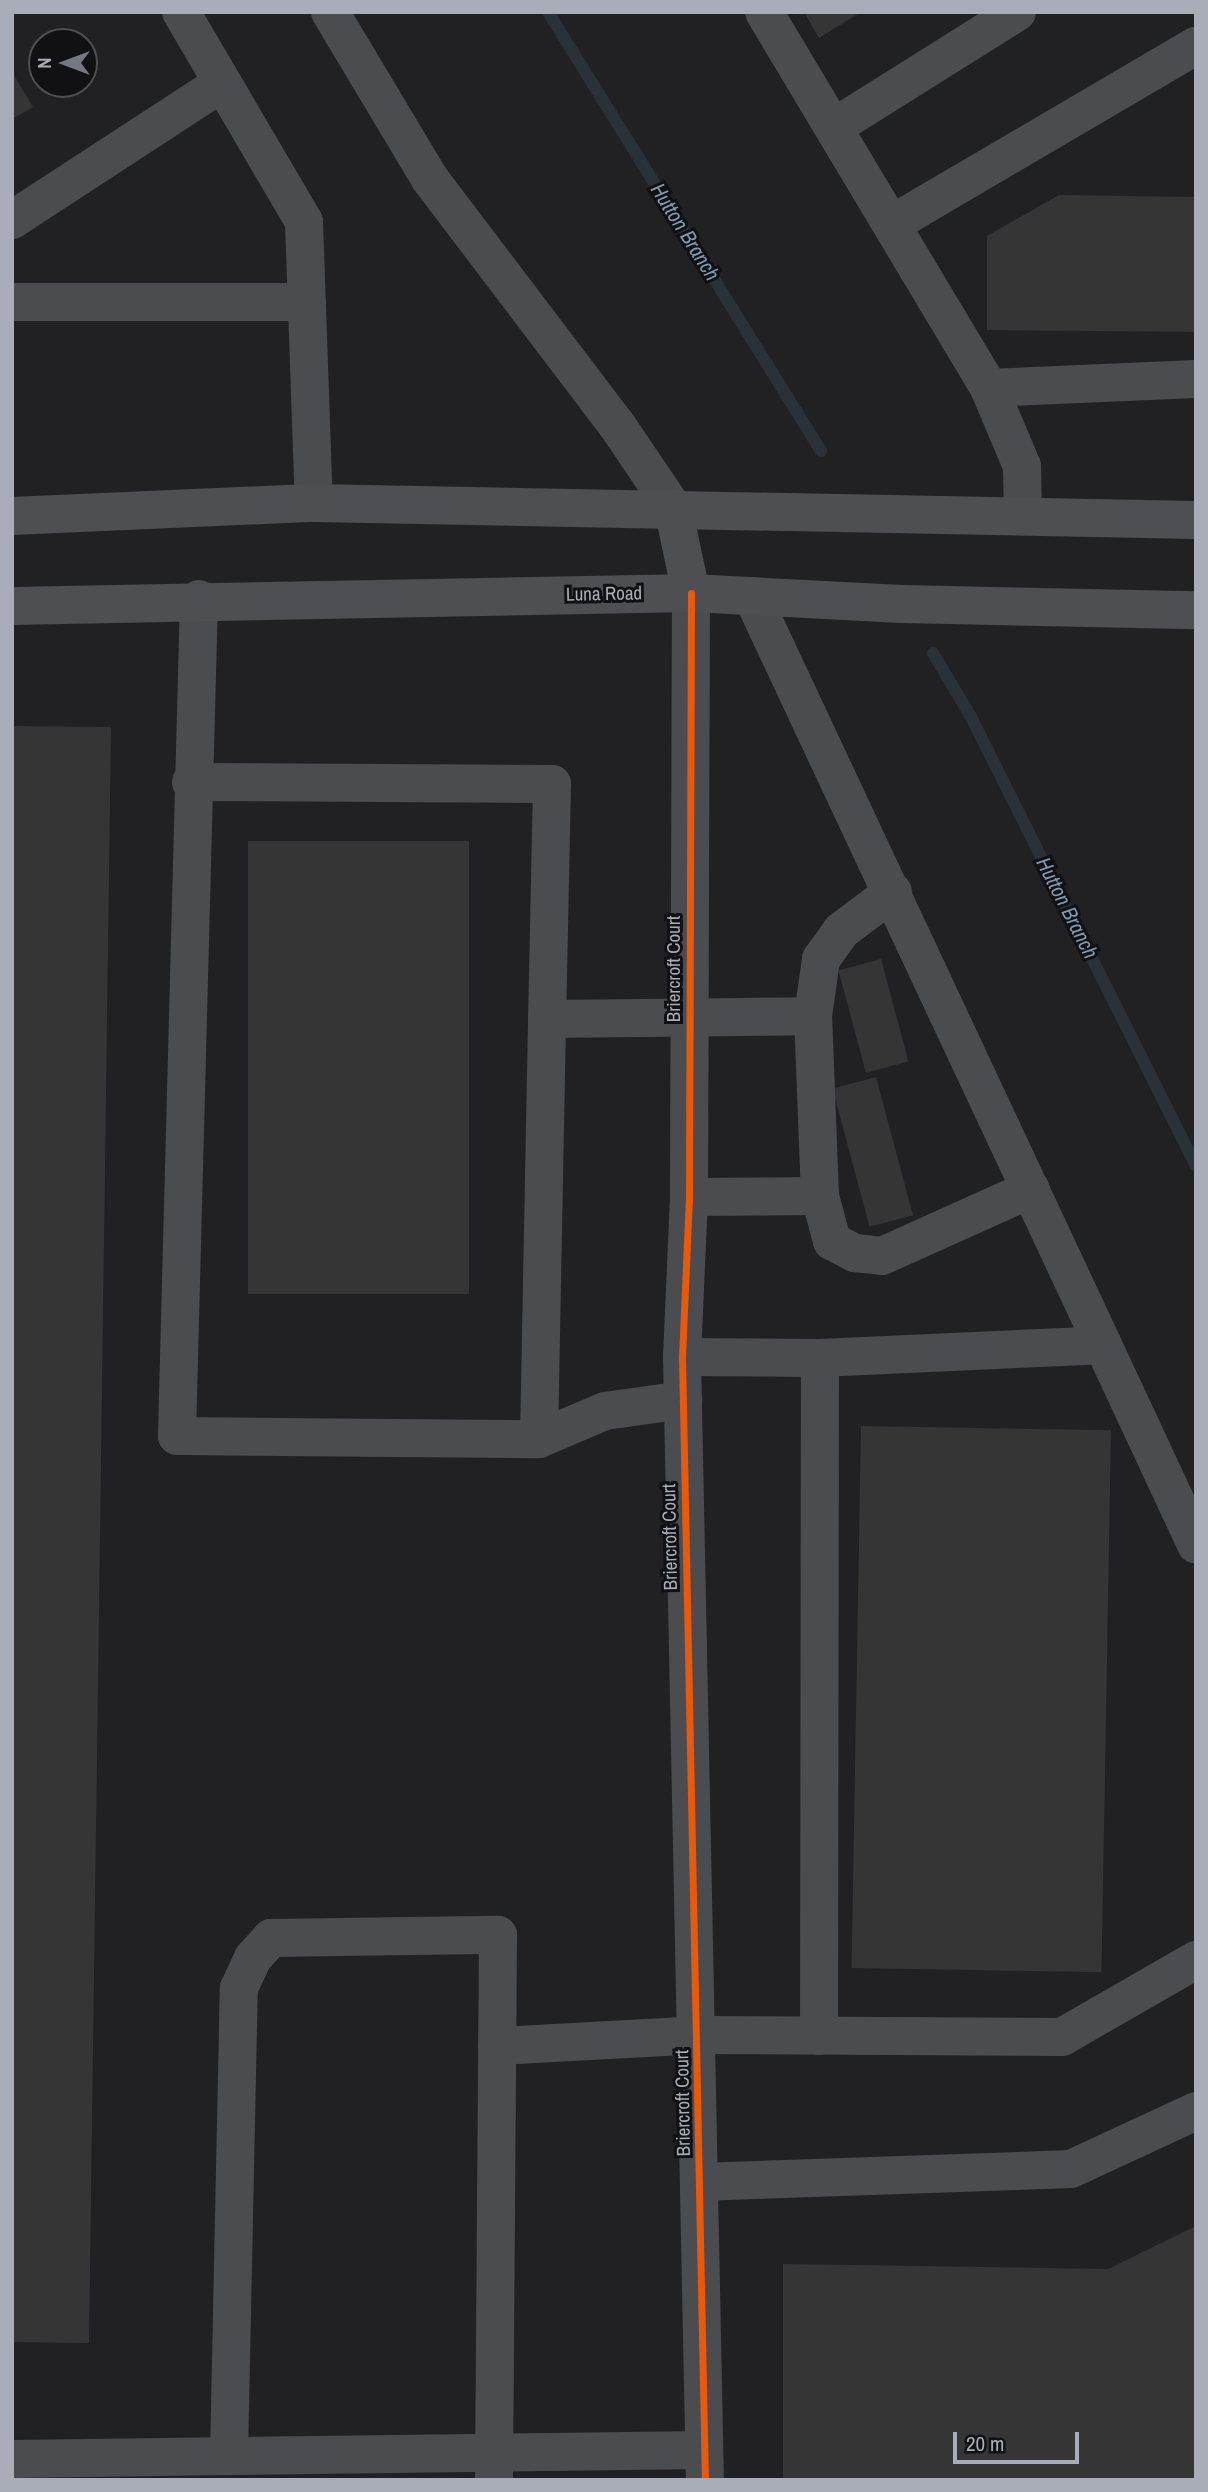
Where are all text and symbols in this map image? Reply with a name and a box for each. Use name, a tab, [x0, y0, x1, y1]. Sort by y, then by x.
north arrow	[28, 28, 98, 98]
text: N	[31, 57, 57, 69]
water label: Hutton Branch	[645, 179, 725, 285]
street label: Luna Road	[566, 582, 642, 606]
water label: Hutton Branch	[1031, 853, 1103, 963]
street label: Briercroft Court	[663, 916, 685, 1022]
street label: Briercroft Court	[658, 1484, 682, 1590]
street label: Briercroft Court	[671, 2050, 695, 2156]
scale bar	[956, 2418, 1082, 2462]
text: 20 m	[966, 2429, 1004, 2458]

